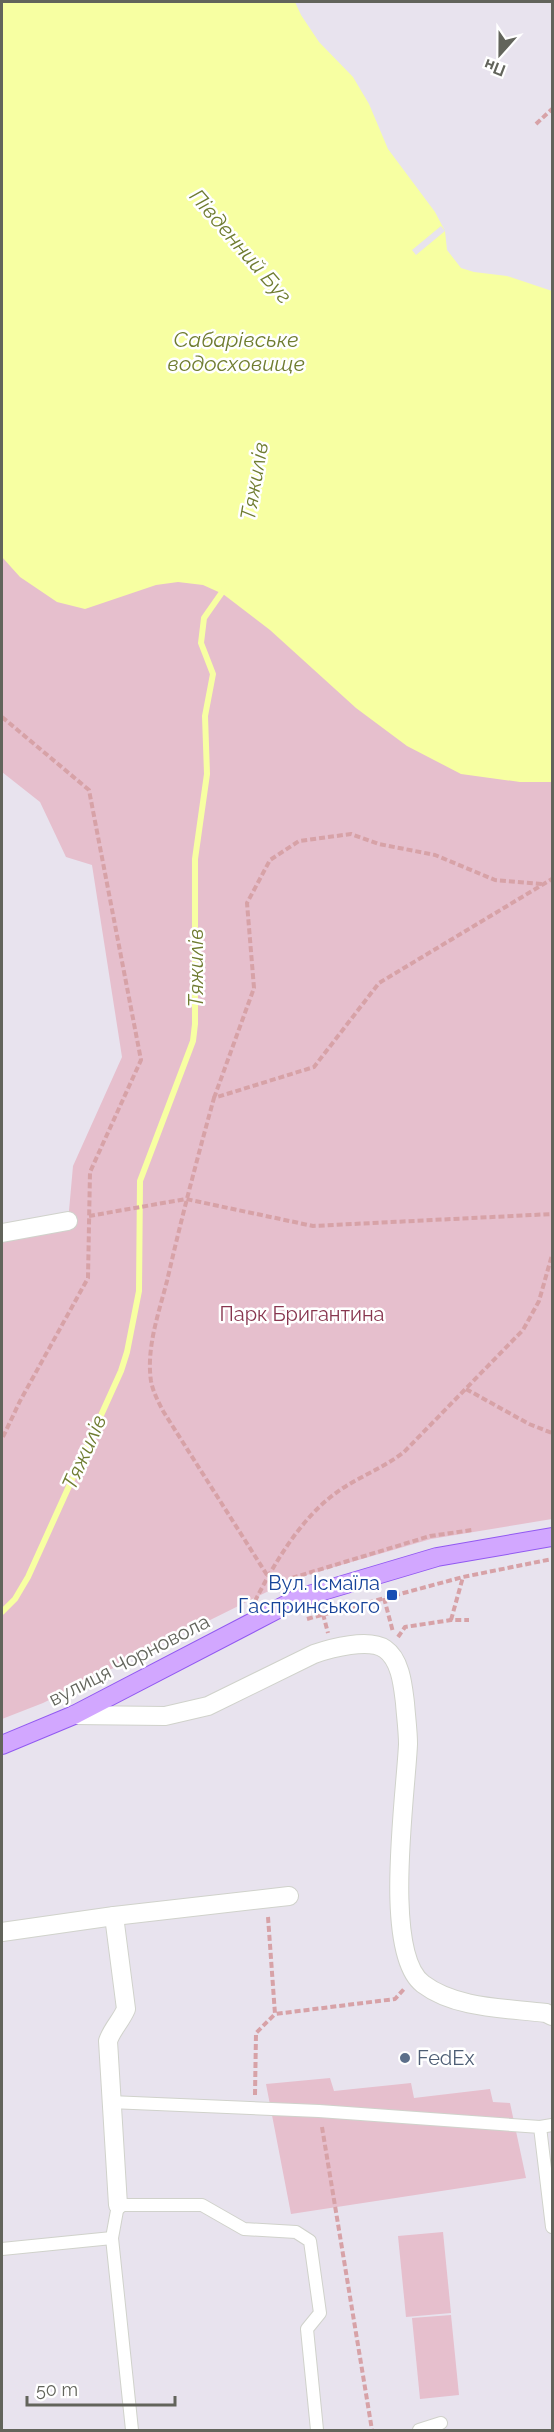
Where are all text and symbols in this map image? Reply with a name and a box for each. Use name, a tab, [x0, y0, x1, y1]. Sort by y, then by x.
north arrow	[470, 24, 530, 84]
text: Пн	[481, 55, 508, 80]
water label: Південний Буг	[185, 184, 297, 308]
water label: Сабарівське водосховище	[167, 327, 305, 376]
water label: Тяжилів	[235, 440, 273, 522]
water label: Тяжилів	[183, 928, 208, 1008]
park label: Парк Бригантина	[220, 1302, 384, 1326]
water label: Тяжилів	[56, 1411, 112, 1493]
place label: Вул. Ісмаїла Гаспринського	[238, 1571, 380, 1618]
marker: Вул. Ісмаїла Гаспринського	[385, 1588, 399, 1602]
street label: вулиця Чорновола	[45, 1609, 213, 1711]
place label: FedEx	[417, 2046, 475, 2070]
marker: FedEx	[398, 2051, 412, 2065]
scale bar	[27, 2369, 176, 2407]
text: 50 m	[36, 2379, 78, 2400]

